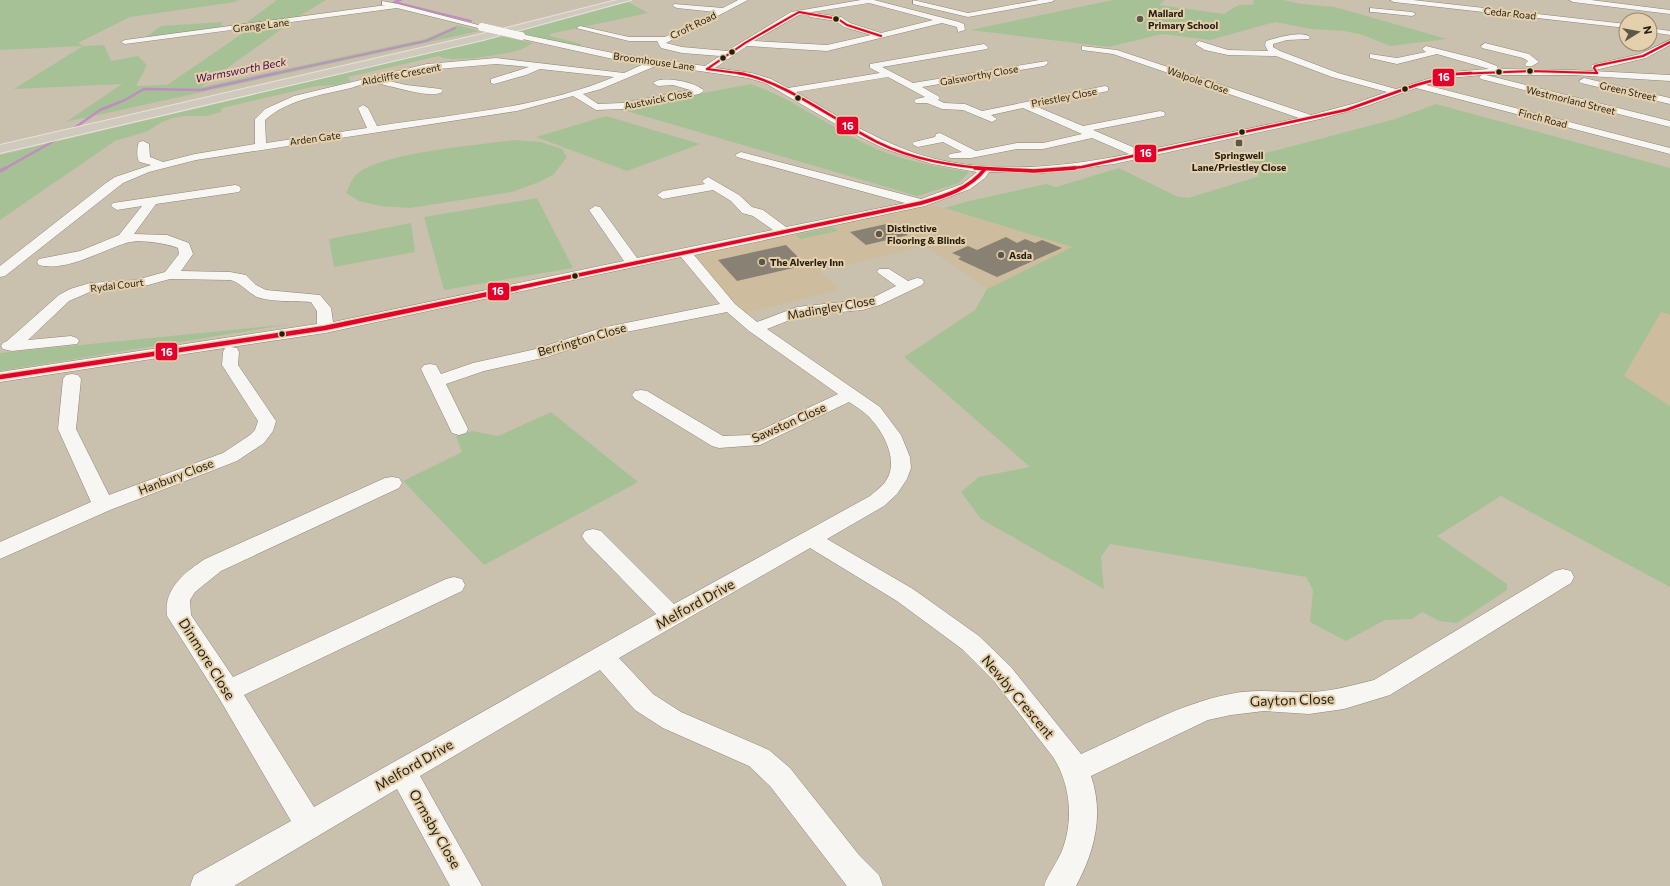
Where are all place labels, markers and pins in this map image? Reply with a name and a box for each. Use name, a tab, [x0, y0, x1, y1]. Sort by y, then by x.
place label: Mallard Primary School	[1148, 7, 1219, 31]
unlabelled marker	[831, 14, 841, 24]
marker: Mallard Primary School	[1135, 14, 1145, 24]
unlabelled marker	[727, 47, 737, 57]
unlabelled marker	[718, 53, 728, 63]
unlabelled marker	[1525, 66, 1535, 76]
unlabelled marker	[1494, 67, 1504, 77]
unlabelled marker	[1400, 84, 1410, 94]
unlabelled marker	[793, 93, 803, 103]
unlabelled marker	[1237, 127, 1247, 137]
marker: Springwell Lane/Priestley Close	[1234, 138, 1244, 148]
place label: Springwell Lane/Priestley Close	[1192, 149, 1286, 173]
place label: Distinctive Flooring & Blinds	[887, 222, 966, 246]
marker: Distinctive Flooring & Blinds	[874, 229, 884, 239]
place label: Asda	[1009, 249, 1032, 261]
marker: Asda	[996, 250, 1006, 260]
place label: The Alverley Inn	[770, 256, 844, 268]
marker: The Alverley Inn	[757, 257, 767, 267]
unlabelled marker	[570, 271, 580, 281]
unlabelled marker	[277, 329, 287, 339]

